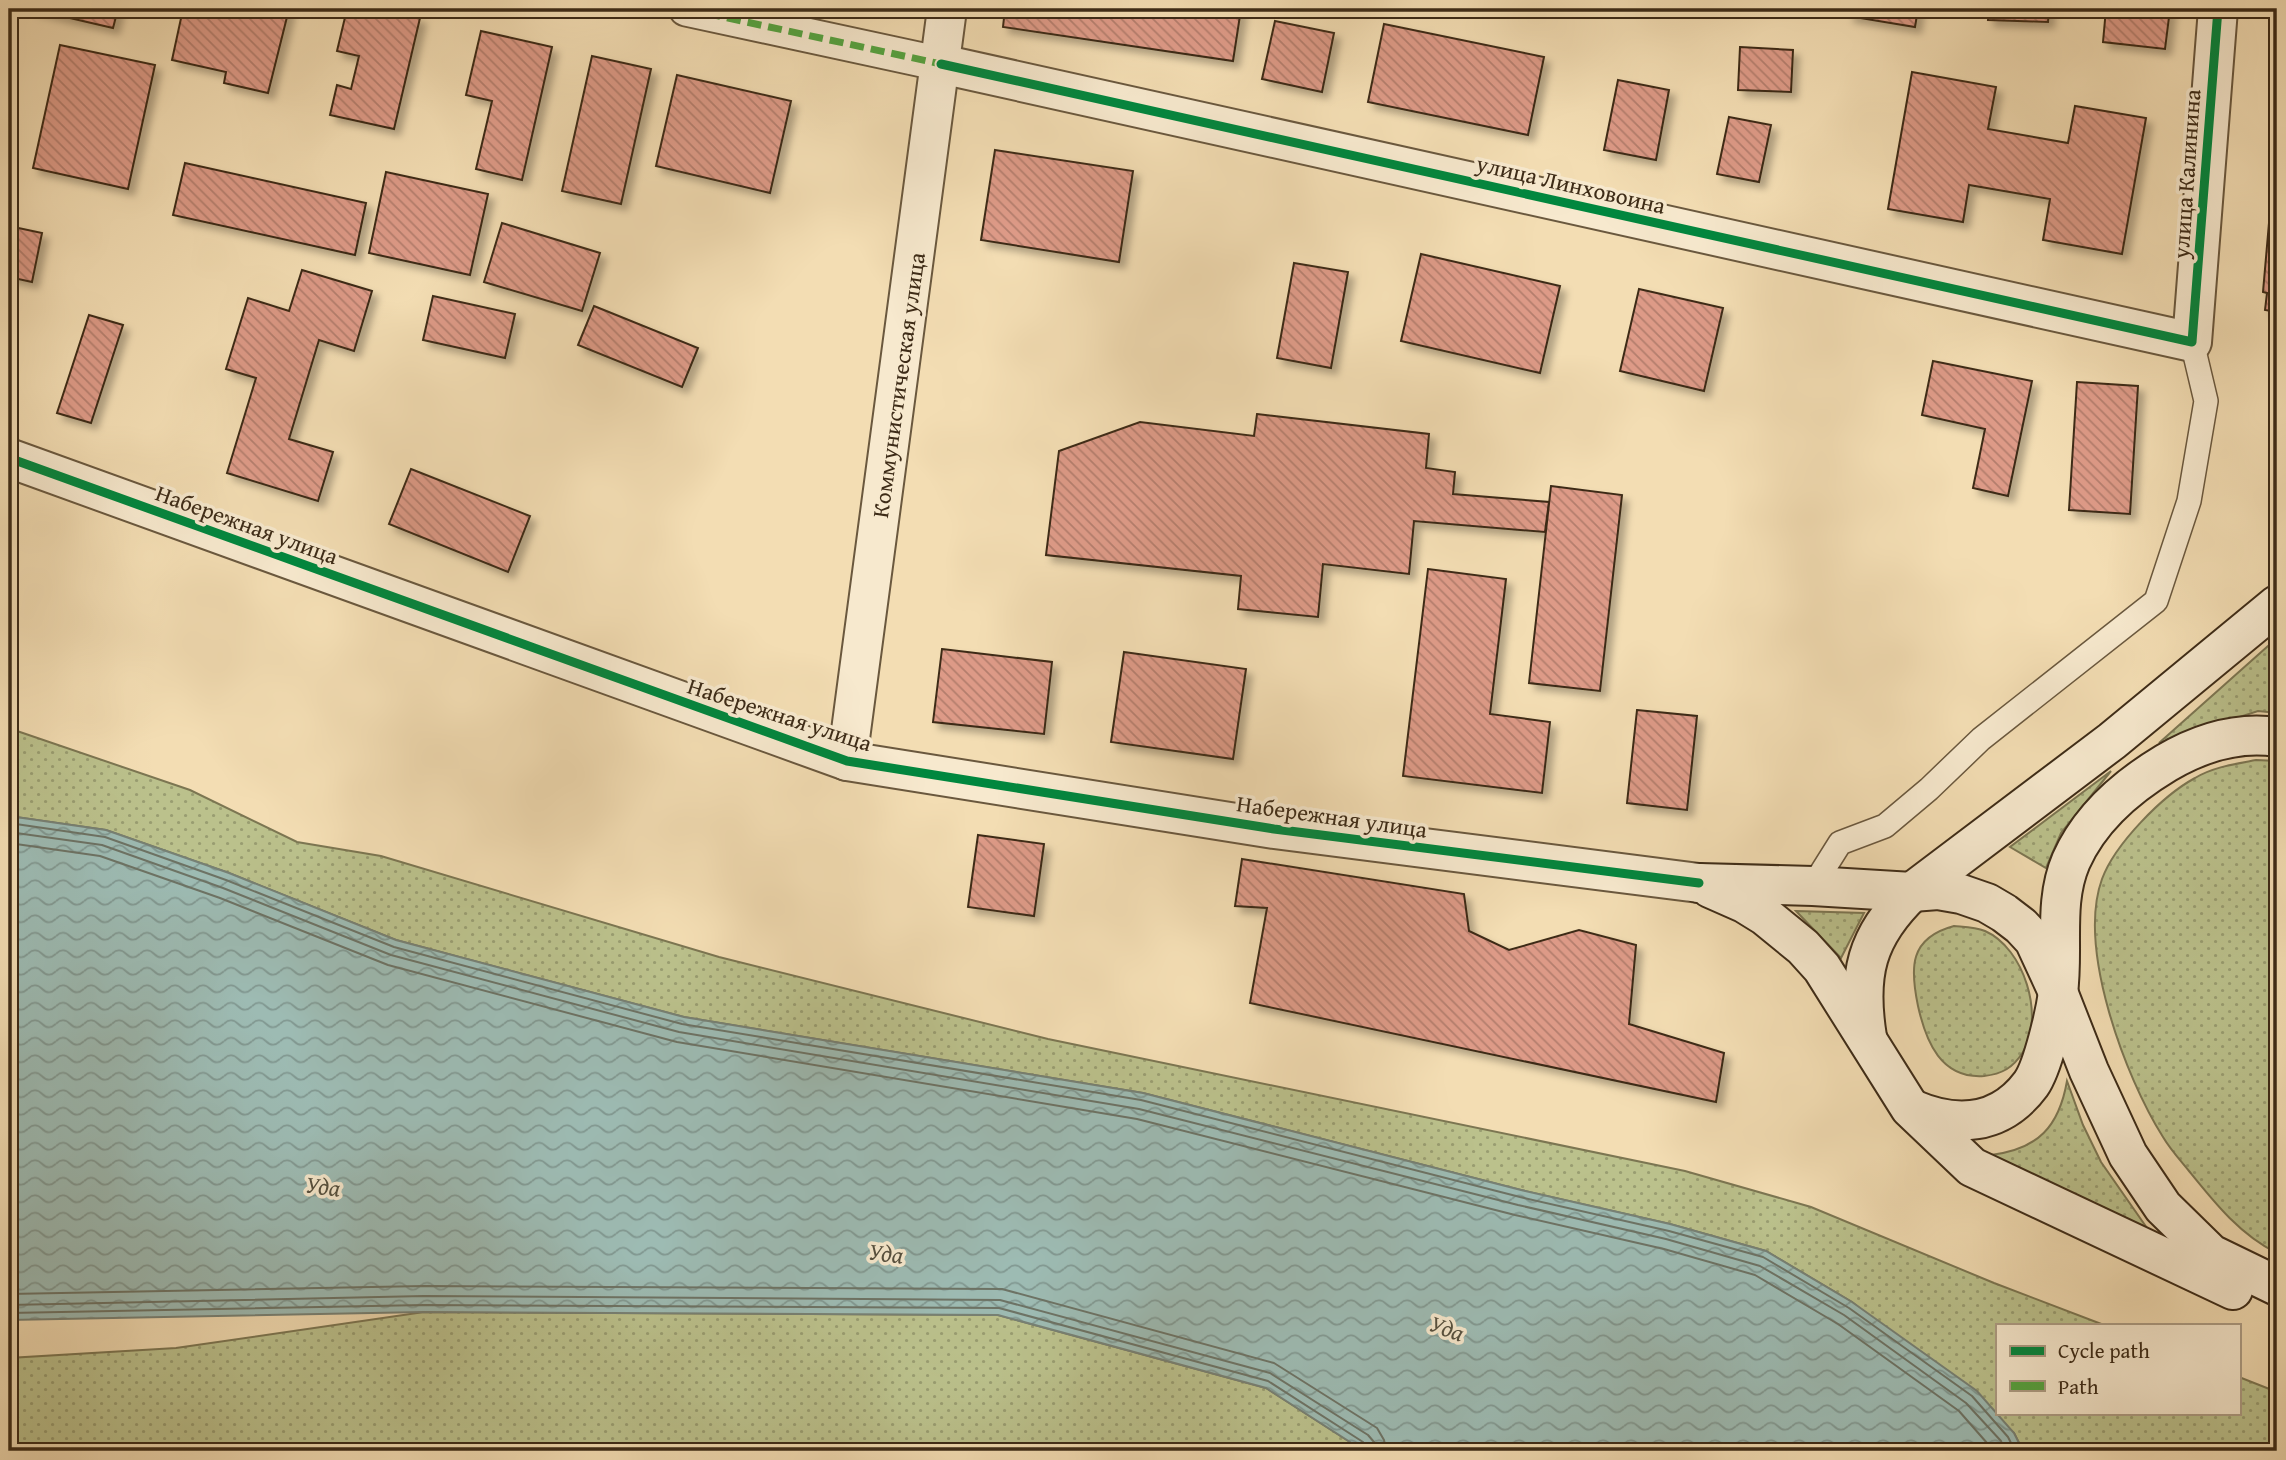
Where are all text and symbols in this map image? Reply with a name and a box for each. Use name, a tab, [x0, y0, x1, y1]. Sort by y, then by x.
street label: улица Калинина	[2164, 88, 2208, 261]
street label: улица Линховоина	[1472, 146, 1669, 222]
street label: Коммунистическая улица	[863, 250, 933, 520]
street label: Набережная улица	[151, 476, 343, 572]
street label: Набережная улица	[684, 669, 876, 759]
street label: Набережная улица	[1235, 786, 1429, 846]
water label: Уда	[304, 1167, 342, 1205]
water label: Уда	[867, 1234, 905, 1272]
water label: Уда	[1425, 1306, 1469, 1350]
legend	[1996, 1324, 2240, 1414]
text: Cycle path	[2058, 1335, 2150, 1366]
text: Path	[2058, 1371, 2099, 1402]

